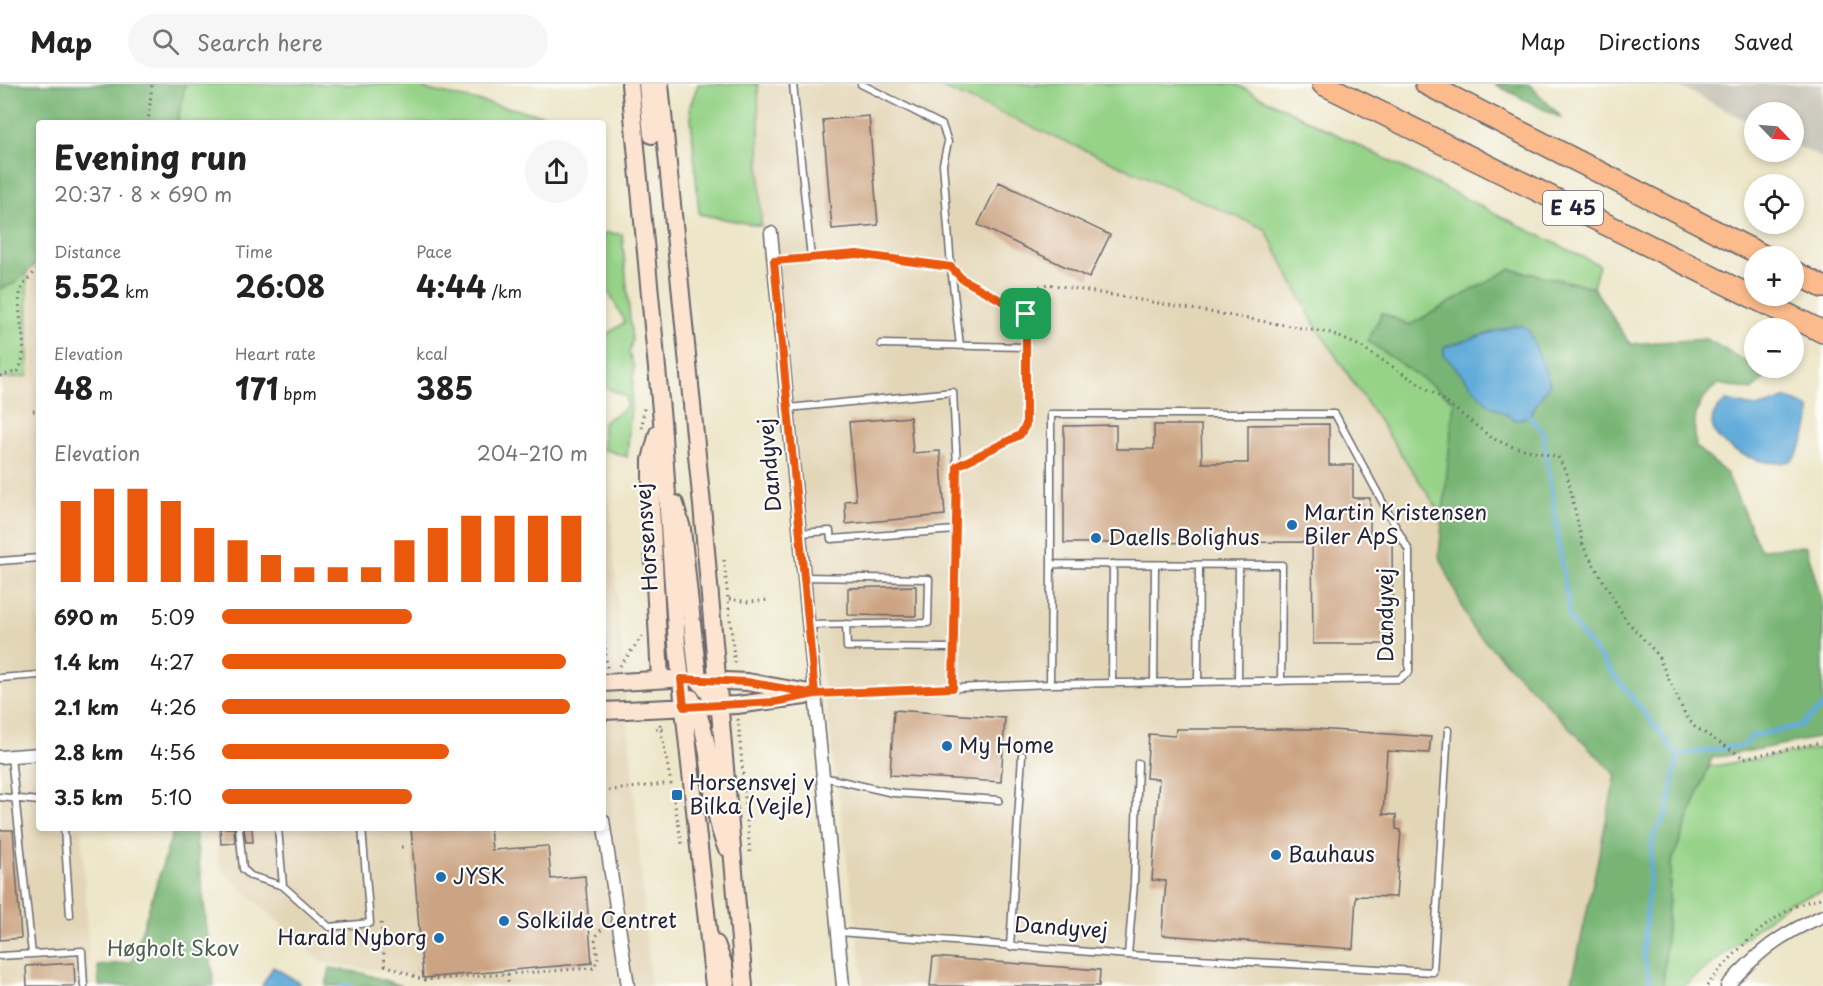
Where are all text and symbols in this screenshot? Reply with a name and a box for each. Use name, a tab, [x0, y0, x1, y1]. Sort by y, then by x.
search box	[128, 14, 548, 68]
text: Map	[30, 20, 92, 63]
icon: search	[149, 25, 182, 58]
text: Search here	[197, 25, 323, 58]
text: Map	[1520, 25, 1565, 57]
text: Directions	[1598, 25, 1700, 57]
text: Saved	[1733, 25, 1793, 57]
north arrow	[1744, 102, 1804, 162]
map controls	[1744, 102, 1804, 378]
text: Evening run	[54, 131, 247, 181]
button: share	[525, 140, 588, 203]
button: locate	[1744, 174, 1804, 234]
text: 20:37 · 8 × 690 m	[54, 179, 232, 209]
road number: E 45	[1543, 191, 1603, 225]
text: Distance	[54, 239, 121, 263]
text: Time	[235, 239, 273, 263]
text: Pace	[416, 239, 452, 263]
button: +	[1744, 246, 1804, 306]
text: 5.52	[54, 263, 120, 308]
text: 26:08	[235, 263, 325, 308]
text: 4:44	[416, 263, 486, 308]
text: km	[120, 279, 149, 303]
text: /km	[486, 279, 522, 303]
pin	[1000, 288, 1051, 339]
icon: arrive	[1009, 297, 1042, 330]
button: −	[1744, 318, 1804, 378]
text: Elevation	[54, 341, 123, 365]
text: Heart rate	[235, 341, 316, 365]
text: kcal	[416, 341, 448, 365]
text: 48	[54, 365, 93, 410]
text: 171	[235, 365, 278, 410]
text: 385	[416, 365, 473, 410]
text: m	[93, 381, 113, 405]
text: bpm	[278, 381, 317, 405]
street label: Dandyvej	[748, 417, 788, 513]
text: Elevation	[54, 438, 140, 468]
text: 204–210 m	[477, 438, 588, 468]
street label: Horsensvej	[625, 482, 665, 592]
place label: Martin Kristensen Biler ApS	[1304, 495, 1487, 551]
marker: Martin Kristensen Biler ApS	[1285, 518, 1299, 532]
place label: Daells Bolighus	[1108, 520, 1260, 552]
marker: Daells Bolighus	[1089, 531, 1103, 545]
street label: Dandyvej	[1368, 568, 1400, 662]
text: 690 m	[54, 602, 118, 632]
text: 5:09	[150, 602, 195, 632]
text: 1.4 km	[54, 647, 120, 677]
text: 4:27	[150, 647, 194, 677]
text: 2.1 km	[54, 692, 119, 722]
text: 4:26	[150, 692, 196, 722]
place label: My Home	[959, 728, 1054, 760]
text: 2.8 km	[54, 737, 123, 767]
text: 4:56	[150, 737, 196, 767]
marker: My Home	[940, 739, 954, 753]
place label: Horsensvej v Bilka (Vejle)	[689, 765, 814, 821]
text: 3.5 km	[54, 782, 123, 812]
text: 5:10	[150, 782, 192, 812]
marker: Horsensvej v Bilka (Vejle)	[670, 788, 684, 802]
place label: Bauhaus	[1288, 837, 1375, 869]
marker: Bauhaus	[1269, 848, 1283, 862]
place label: JYSK	[453, 859, 505, 891]
marker: JYSK	[434, 870, 448, 884]
place label: Solkilde Centret	[516, 903, 677, 935]
street label: Dandyvej	[1013, 907, 1109, 945]
marker: Solkilde Centret	[497, 914, 511, 928]
place label: Harald Nyborg	[277, 920, 427, 952]
park label: Høgholt Skov	[107, 931, 239, 963]
marker: Harald Nyborg	[432, 931, 446, 945]

